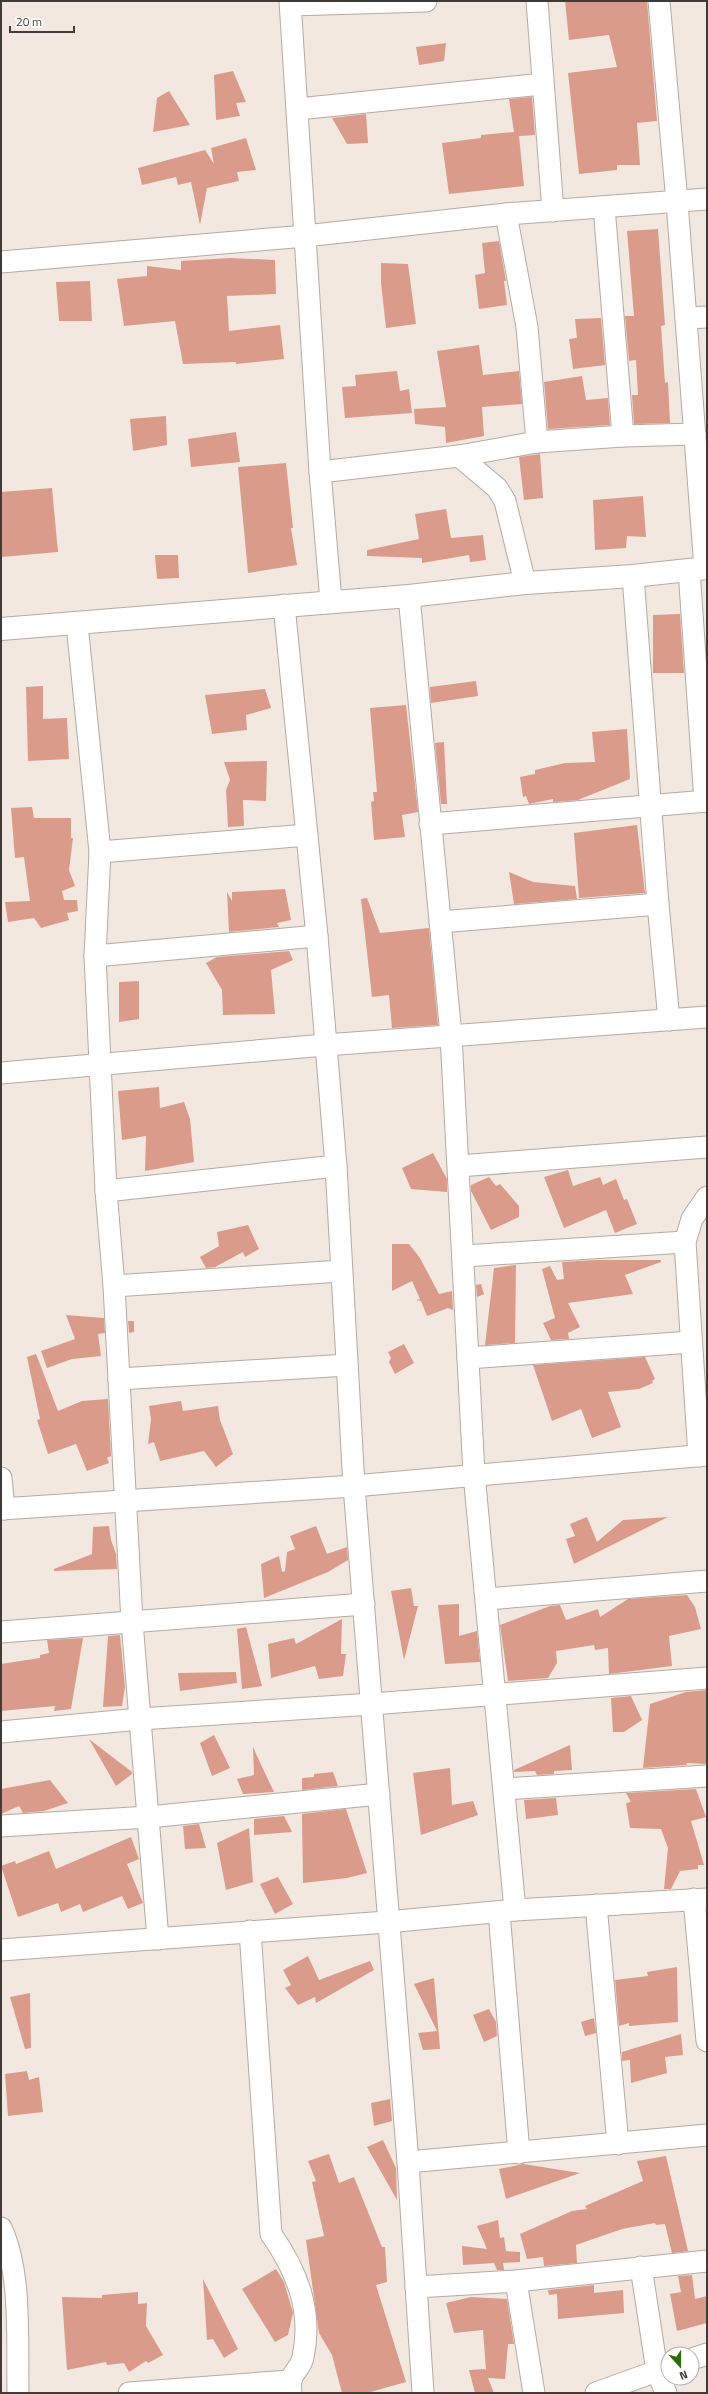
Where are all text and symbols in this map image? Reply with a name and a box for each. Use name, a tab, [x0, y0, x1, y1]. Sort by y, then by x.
scale bar	[10, 8, 74, 34]
text: 20 m	[16, 12, 42, 31]
north arrow	[660, 2346, 700, 2386]
text: N	[677, 2367, 690, 2384]

